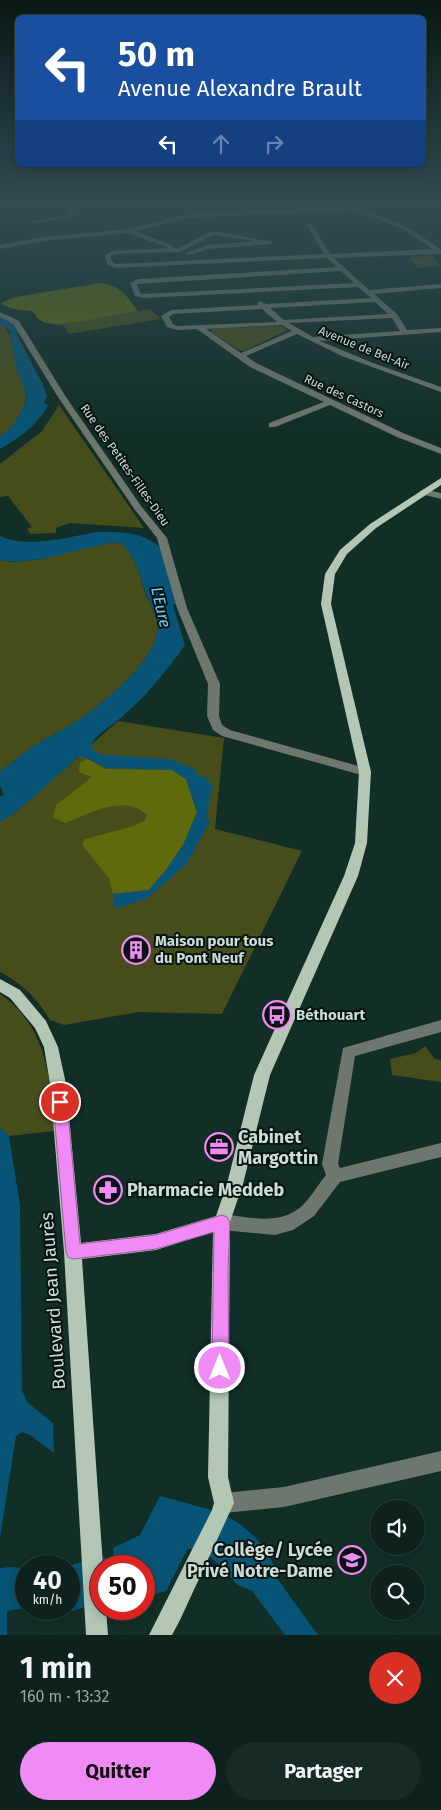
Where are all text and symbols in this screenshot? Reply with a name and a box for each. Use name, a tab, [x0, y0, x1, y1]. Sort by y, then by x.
text: 50 m	[118, 33, 195, 75]
icon: left	[35, 35, 100, 100]
text: Avenue Alexandre Brault	[118, 75, 362, 102]
icon: left	[154, 130, 182, 158]
icon: ahead	[207, 130, 235, 158]
icon: right	[260, 130, 288, 158]
street label: Avenue de Bel-Air	[317, 323, 412, 373]
street label: Rue des Castors	[302, 371, 386, 421]
street label: Rue des Petites-Filles-Dieu	[77, 401, 173, 529]
water label: L'Eure	[147, 585, 175, 629]
place label: Maison pour tous du Pont Neuf	[155, 932, 273, 967]
building icon: Maison pour tous du Pont Neuf	[121, 935, 151, 965]
bus stop icon: Béthouart	[262, 1000, 292, 1030]
place label: Béthouart	[296, 1006, 366, 1024]
pin	[39, 1081, 81, 1123]
icon: arrive	[46, 1088, 74, 1116]
place label: Cabinet Margottin	[238, 1126, 318, 1169]
office icon: Cabinet Margottin	[204, 1132, 234, 1162]
pharmacy icon: Pharmacie Meddeb	[93, 1175, 123, 1205]
place label: Pharmacie Meddeb	[127, 1179, 285, 1201]
street label: Boulevard Jean Jaurès	[36, 1212, 70, 1390]
position arrow	[193, 1341, 245, 1393]
map controls	[370, 1500, 425, 1620]
button: sound	[370, 1500, 425, 1555]
place label: Collège/ Lycée Privé Notre-Dame	[187, 1539, 333, 1582]
school or university icon: Collège/ Lycée Privé Notre-Dame	[337, 1545, 367, 1575]
speed limit sign: 50	[90, 1555, 155, 1620]
button: search	[370, 1565, 425, 1620]
text: 40	[33, 1566, 62, 1596]
text: km/h	[33, 1593, 62, 1607]
text: 1 min	[20, 1650, 92, 1686]
button: close	[369, 1652, 421, 1704]
text: 160 m · 13:32	[20, 1687, 109, 1706]
button: Quitter	[20, 1742, 216, 1800]
button: Partager	[226, 1742, 421, 1800]

